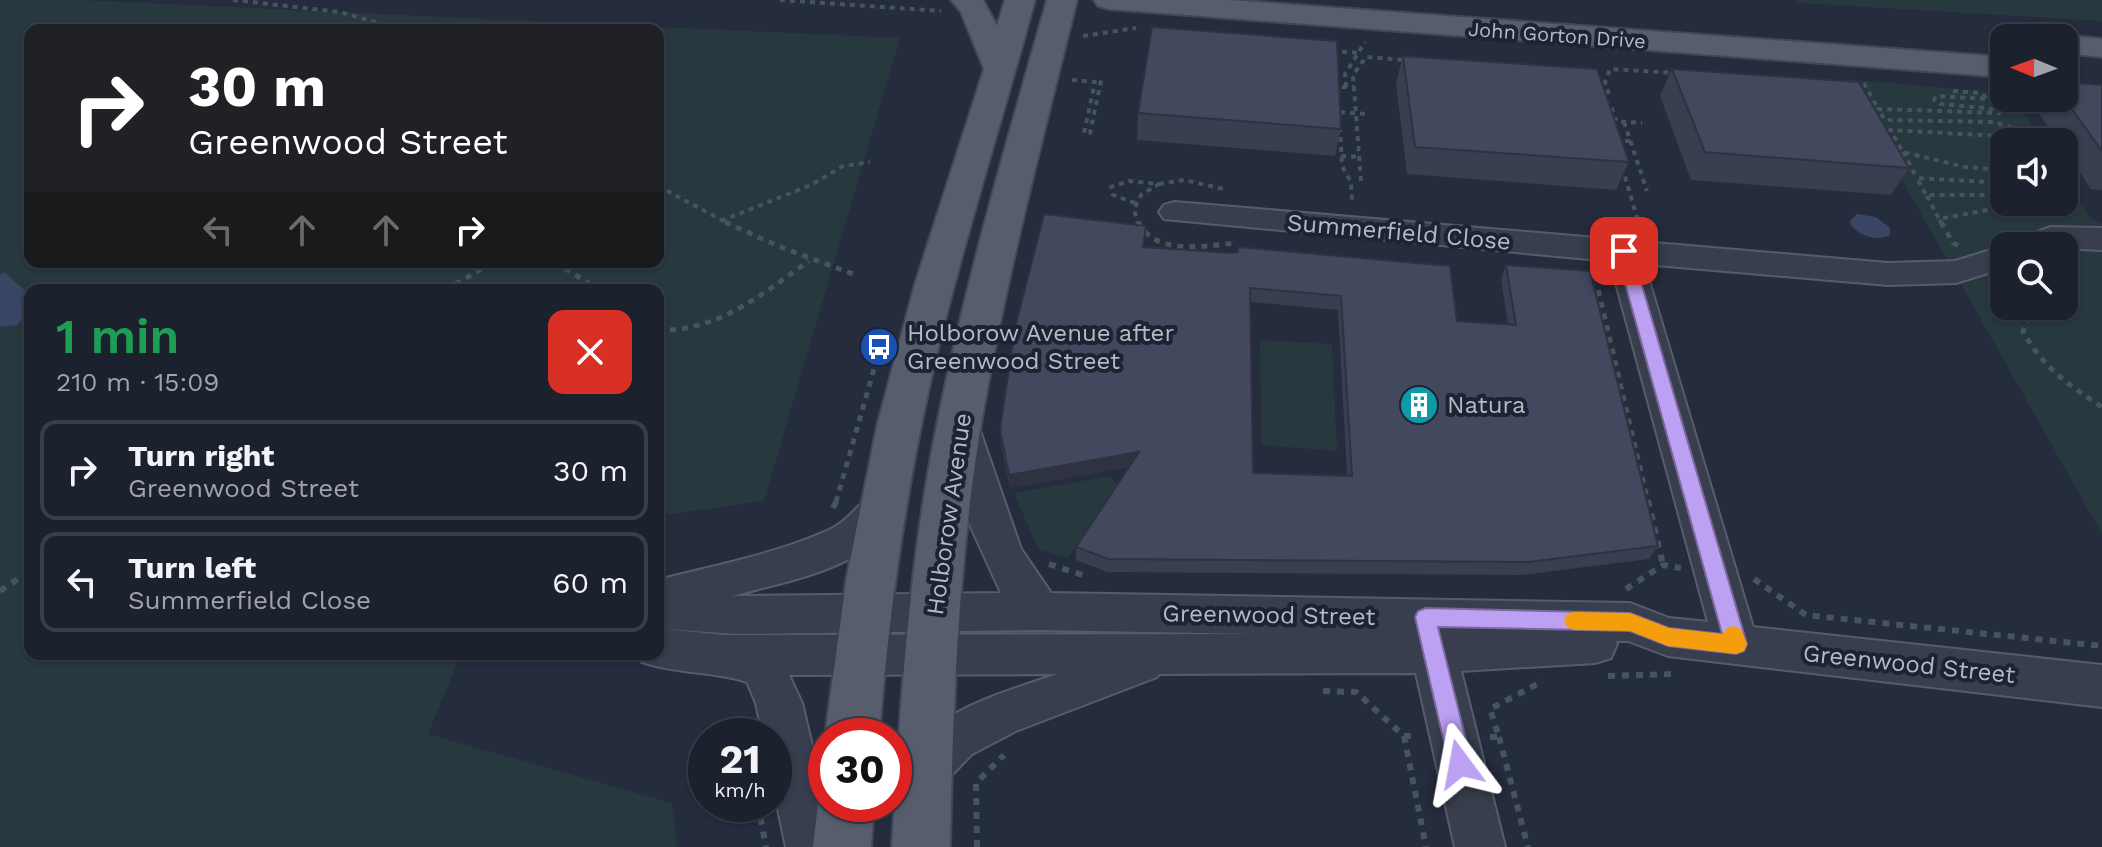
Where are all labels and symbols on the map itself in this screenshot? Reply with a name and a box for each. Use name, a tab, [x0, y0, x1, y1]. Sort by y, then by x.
street label: John Gorton Drive	[1467, 17, 1647, 53]
north arrow	[1990, 24, 2078, 112]
street label: Summerfield Close	[1286, 208, 1512, 256]
pin	[1590, 217, 1658, 285]
place label: Holborow Avenue after Greenwood Street	[907, 319, 1174, 375]
bus stop icon: Holborow Avenue after Greenwood Street	[858, 326, 900, 368]
building icon: Natura	[1398, 384, 1440, 426]
place label: Natura	[1447, 391, 1525, 419]
street label: Holborow Avenue	[921, 411, 977, 617]
street label: Greenwood Street	[1162, 599, 1376, 631]
street label: Greenwood Street	[1802, 639, 2016, 689]
speed limit sign: 30	[808, 718, 912, 822]
position arrow	[1418, 722, 1502, 806]

